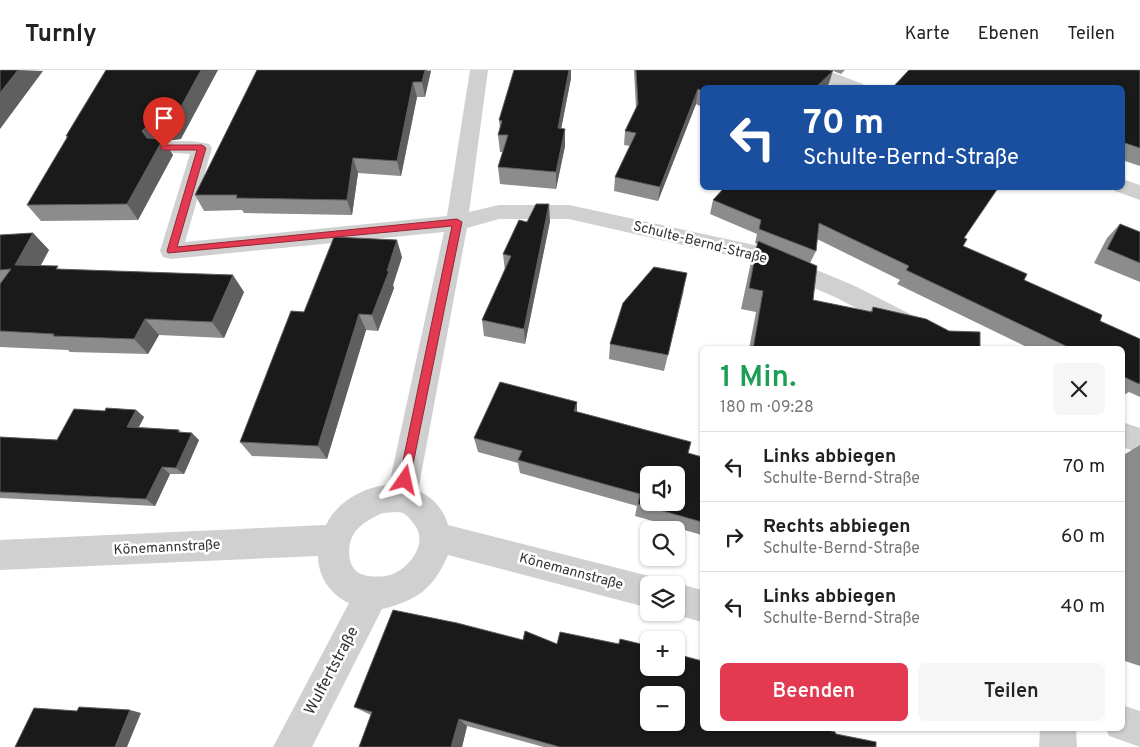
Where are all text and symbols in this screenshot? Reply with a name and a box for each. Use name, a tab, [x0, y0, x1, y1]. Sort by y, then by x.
text: Turnly	[25, 20, 97, 50]
text: Karte	[905, 23, 950, 46]
text: Ebenen	[978, 23, 1039, 46]
text: Teilen	[1067, 23, 1115, 46]
pin	[143, 97, 185, 148]
text: 70 m	[803, 102, 884, 146]
icon: arrive	[150, 104, 178, 132]
icon: left	[720, 105, 785, 170]
text: Schulte-Bernd-Straße	[803, 145, 1019, 172]
street label: Schulte-Bernd-Straße	[631, 218, 769, 268]
text: 1 Min.	[720, 360, 796, 397]
button: close	[1053, 363, 1105, 415]
text: 180 m · 09:28	[720, 398, 814, 418]
text: Links abbiegen	[763, 445, 896, 469]
position arrow	[378, 453, 430, 505]
icon: left	[720, 453, 748, 481]
text: 70 m	[1063, 455, 1105, 479]
map controls	[640, 466, 685, 731]
button: sound	[640, 466, 685, 511]
text: Schulte-Bernd-Straße	[763, 469, 920, 489]
text: Rechts abbiegen	[763, 515, 911, 539]
button: search	[640, 521, 685, 566]
icon: right	[720, 523, 748, 551]
text: 60 m	[1061, 525, 1105, 549]
street label: Könemannstraße	[113, 537, 221, 559]
text: Schulte-Bernd-Straße	[763, 539, 920, 559]
street label: Könemannstraße	[517, 550, 625, 594]
button: layers	[640, 576, 685, 621]
text: Links abbiegen	[763, 585, 896, 609]
icon: left	[720, 593, 748, 621]
text: 40 m	[1060, 595, 1105, 619]
text: Schulte-Bernd-Straße	[763, 609, 920, 629]
street label: Wulfertstraße	[300, 623, 364, 719]
button: +	[640, 631, 685, 676]
button: Beenden	[720, 663, 908, 721]
button: Teilen	[918, 663, 1105, 721]
button: −	[640, 686, 685, 731]

